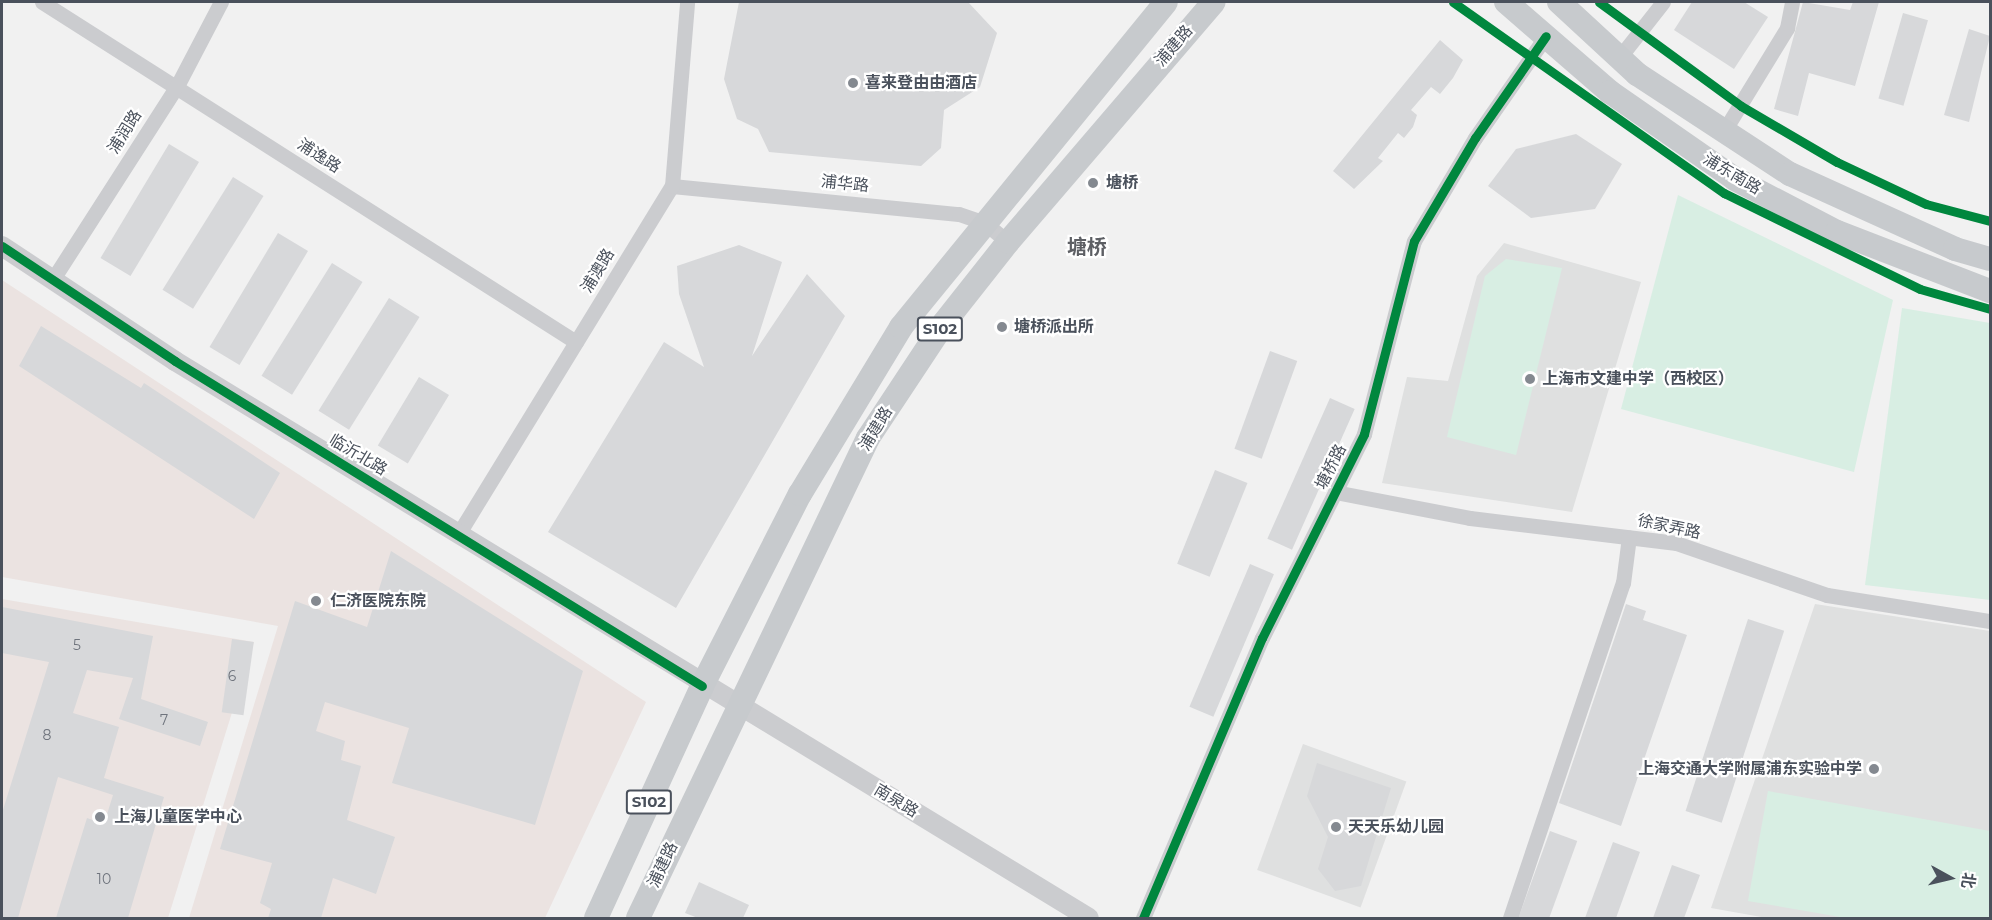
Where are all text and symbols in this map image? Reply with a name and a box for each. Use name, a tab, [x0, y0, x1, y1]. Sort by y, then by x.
street label: 浦建路	[1151, 22, 1197, 70]
place label: 喜来登由由酒店	[865, 73, 977, 93]
marker: 喜来登由由酒店	[846, 76, 860, 90]
street label: 浦润路	[104, 107, 146, 157]
street label: 浦逸路	[294, 135, 344, 177]
street label: 浦东南路	[1700, 149, 1764, 199]
street label: 浦华路	[820, 172, 870, 196]
place label: 塘桥	[1106, 173, 1138, 193]
marker: 塘桥	[1084, 174, 1102, 192]
district label: 塘桥	[1067, 235, 1107, 259]
street label: 浦澳路	[577, 245, 619, 297]
road number: S102	[916, 317, 964, 341]
place label: 塘桥派出所	[1014, 317, 1094, 337]
marker: 塘桥派出所	[995, 320, 1009, 334]
place label: 上海市文建中学（西校区）	[1542, 369, 1734, 389]
marker: 上海市文建中学（西校区）	[1523, 372, 1537, 386]
street label: 浦建路	[855, 403, 897, 455]
street label: 临沂北路	[326, 430, 390, 480]
street label: 塘桥路	[1312, 441, 1350, 493]
street label: 徐家弄路	[1636, 511, 1702, 543]
place label: 仁济医院东院	[330, 591, 426, 611]
marker: 仁济医院东院	[307, 592, 325, 610]
house number: 5	[73, 637, 81, 653]
house number: 6	[228, 668, 236, 684]
house number: 7	[160, 712, 168, 728]
house number: 8	[43, 727, 51, 743]
place label: 上海交通大学附属浦东实验中学	[1638, 759, 1862, 779]
marker: 上海交通大学附属浦东实验中学	[1867, 762, 1881, 776]
street label: 南泉路	[870, 780, 922, 822]
road number: S102	[625, 790, 673, 814]
place label: 上海儿童医学中心	[114, 807, 242, 827]
marker: 上海儿童医学中心	[91, 808, 109, 826]
place label: 天天乐幼儿园	[1348, 817, 1444, 837]
marker: 天天乐幼儿园	[1329, 820, 1343, 834]
street label: 浦建路	[644, 839, 682, 891]
north arrow	[1920, 848, 1980, 908]
house number: 10	[97, 871, 111, 887]
text: 北	[1958, 871, 1979, 890]

